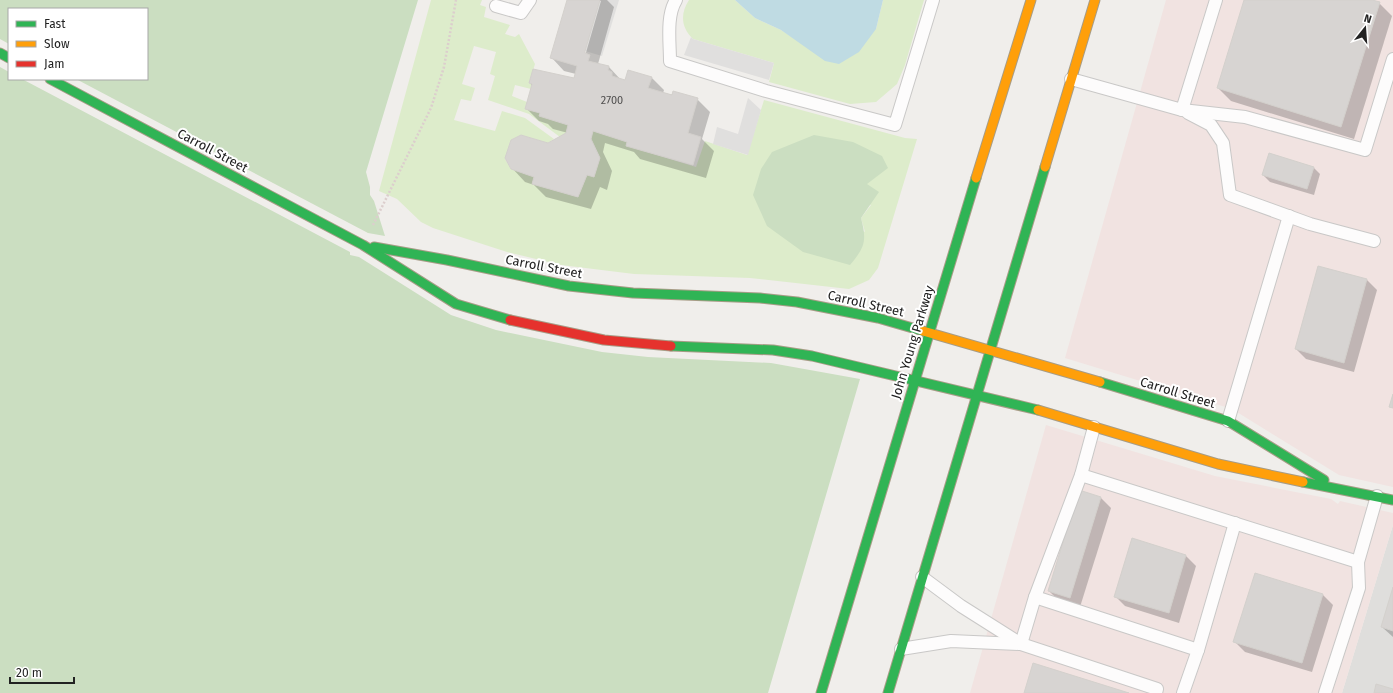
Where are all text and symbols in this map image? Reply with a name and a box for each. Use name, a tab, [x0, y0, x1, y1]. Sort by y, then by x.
legend	[8, 8, 148, 80]
north arrow	[1345, 8, 1385, 48]
text: N	[1362, 12, 1373, 26]
text: Fast	[44, 17, 66, 31]
text: Slow	[44, 37, 70, 51]
text: Jam	[44, 57, 64, 71]
house number: 2700	[601, 94, 623, 107]
street label: Carroll Street	[175, 126, 251, 175]
street label: Carroll Street	[504, 252, 584, 281]
street label: John Young Parkway	[888, 283, 937, 401]
street label: Carroll Street	[826, 287, 906, 320]
street label: Carroll Street	[1138, 374, 1218, 411]
scale bar	[10, 659, 74, 685]
text: 20 m	[16, 666, 42, 680]

